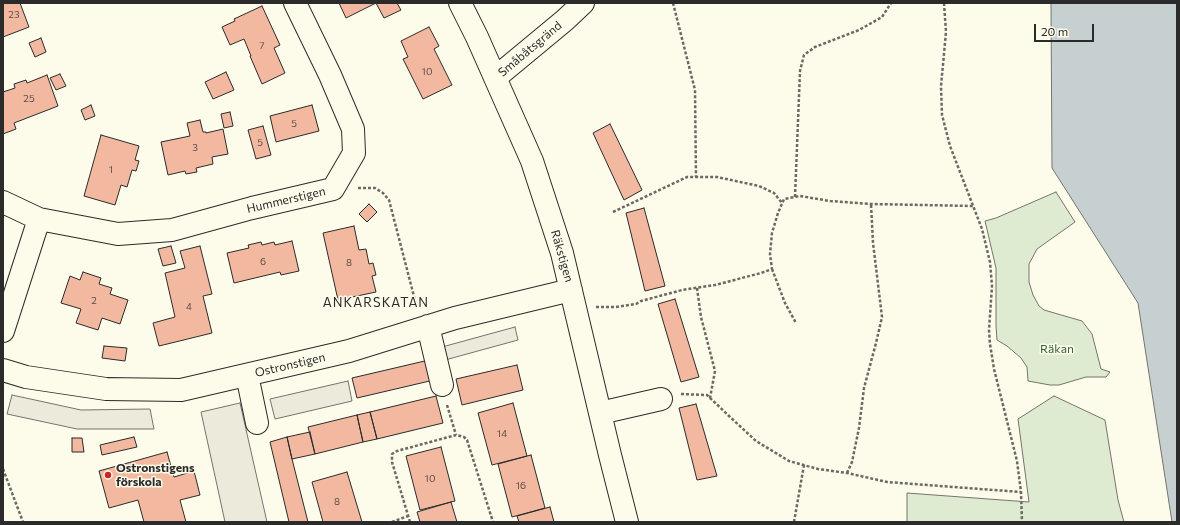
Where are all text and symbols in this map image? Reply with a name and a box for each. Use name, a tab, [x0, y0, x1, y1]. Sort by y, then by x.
house number: 23	[8, 9, 20, 21]
scale bar	[1036, 16, 1096, 42]
street label: Småbåtsgränd	[495, 18, 565, 80]
text: 20 m	[1041, 24, 1068, 38]
house number: 7	[259, 40, 265, 52]
house number: 10	[422, 66, 432, 78]
house number: 25	[23, 93, 35, 105]
house number: 5	[291, 118, 297, 130]
house number: 5	[257, 137, 263, 149]
house number: 3	[192, 142, 198, 154]
house number: 1	[109, 164, 113, 176]
street label: Hummerstigen	[245, 184, 327, 216]
street label: Räkstigen	[548, 228, 576, 284]
house number: 6	[260, 256, 266, 268]
house number: 8	[346, 257, 352, 269]
house number: 2	[91, 295, 97, 307]
district label: ANKARSKATAN	[323, 295, 429, 311]
house number: 4	[186, 301, 192, 313]
park label: Räkan	[1040, 342, 1074, 356]
street label: Ostronstigen	[253, 350, 327, 380]
house number: 14	[497, 428, 507, 440]
place label: Ostronstigens förskola	[116, 461, 195, 489]
marker: Ostronstigens förskola	[103, 470, 113, 480]
house number: 10	[425, 473, 435, 485]
house number: 16	[516, 480, 526, 492]
house number: 8	[334, 496, 340, 508]

